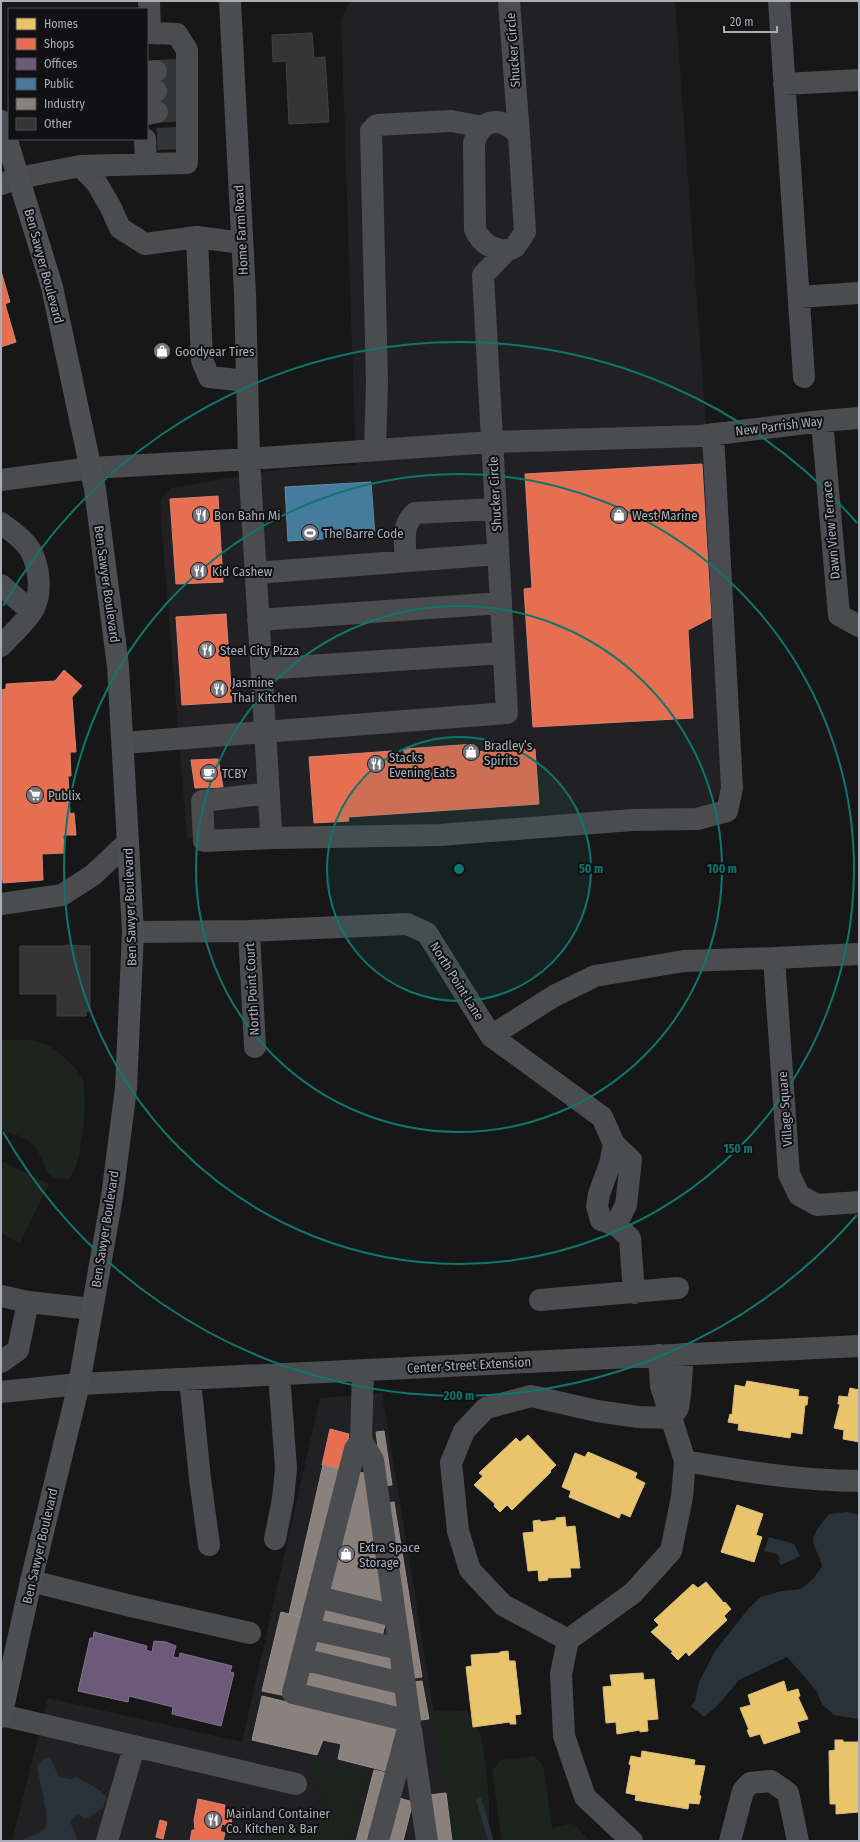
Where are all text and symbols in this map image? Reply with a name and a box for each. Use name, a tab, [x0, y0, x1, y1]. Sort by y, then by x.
legend	[8, 8, 148, 140]
scale bar	[724, 8, 777, 34]
street label: Shucker Circle	[503, 12, 523, 88]
text: 20 m	[730, 15, 754, 29]
text: Homes	[44, 17, 78, 31]
text: Shops	[44, 37, 74, 51]
text: Offices	[44, 57, 77, 71]
text: Public	[44, 77, 74, 91]
text: Industry	[44, 97, 85, 111]
text: Other	[44, 117, 73, 131]
street label: Home Farm Road	[231, 185, 251, 275]
street label: Ben Sawyer Boulevard	[21, 207, 67, 325]
shop icon: Goodyear Tires	[152, 341, 172, 361]
place label: Goodyear Tires	[175, 344, 255, 359]
street label: New Parrish Way	[735, 413, 824, 439]
street label: Shucker Circle	[486, 456, 504, 532]
street label: Dawn View Terrace	[819, 480, 843, 580]
restaurant icon: Bon Bahn Mi	[191, 505, 211, 525]
shop icon: West Marine	[609, 505, 629, 525]
place label: Bon Bahn Mi	[214, 508, 281, 523]
place label: West Marine	[632, 508, 698, 523]
sports icon: The Barre Code	[300, 523, 320, 543]
street label: Ben Sawyer Boulevard	[91, 524, 123, 644]
place label: The Barre Code	[323, 526, 404, 541]
restaurant icon: Kid Cashew	[189, 561, 209, 581]
place label: Kid Cashew	[212, 564, 273, 579]
restaurant icon: Steel City Pizza	[197, 640, 217, 660]
place label: Steel City Pizza	[220, 643, 299, 658]
place label: Jasmine Thai Kitchen	[232, 675, 297, 705]
restaurant icon: Jasmine Thai Kitchen	[209, 679, 229, 699]
place label: Bradley’s Spirits	[484, 738, 533, 768]
shop icon: Bradley’s Spirits	[461, 742, 481, 762]
place label: Stacks Evening Eats	[389, 750, 456, 780]
restaurant icon: Stacks Evening Eats	[366, 754, 386, 774]
cafe icon: TCBY	[199, 763, 219, 783]
place label: TCBY	[222, 766, 248, 781]
supermarket icon: Publix	[25, 785, 45, 805]
place label: Publix	[48, 788, 81, 803]
street label: Ben Sawyer Boulevard	[120, 848, 140, 966]
centre of rings	[452, 862, 466, 876]
text: 50 m	[579, 862, 603, 876]
text: 100 m	[707, 862, 737, 876]
street label: North Point Lane	[427, 939, 487, 1023]
street label: North Point Court	[242, 941, 262, 1036]
street label: Village Square	[775, 1071, 795, 1147]
text: 150 m	[723, 1142, 753, 1156]
street label: Ben Sawyer Boulevard	[88, 1170, 122, 1288]
street label: Center Street Extension	[407, 1354, 531, 1376]
text: 200 m	[443, 1389, 474, 1403]
street label: Ben Sawyer Boulevard	[19, 1487, 61, 1605]
place label: Extra Space Storage	[359, 1540, 420, 1570]
shop icon: Extra Space Storage	[336, 1544, 356, 1564]
place label: Mainland Container Co. Kitchen & Bar	[226, 1806, 330, 1836]
restaurant icon: Mainland Container Co. Kitchen & Bar	[203, 1810, 223, 1830]

